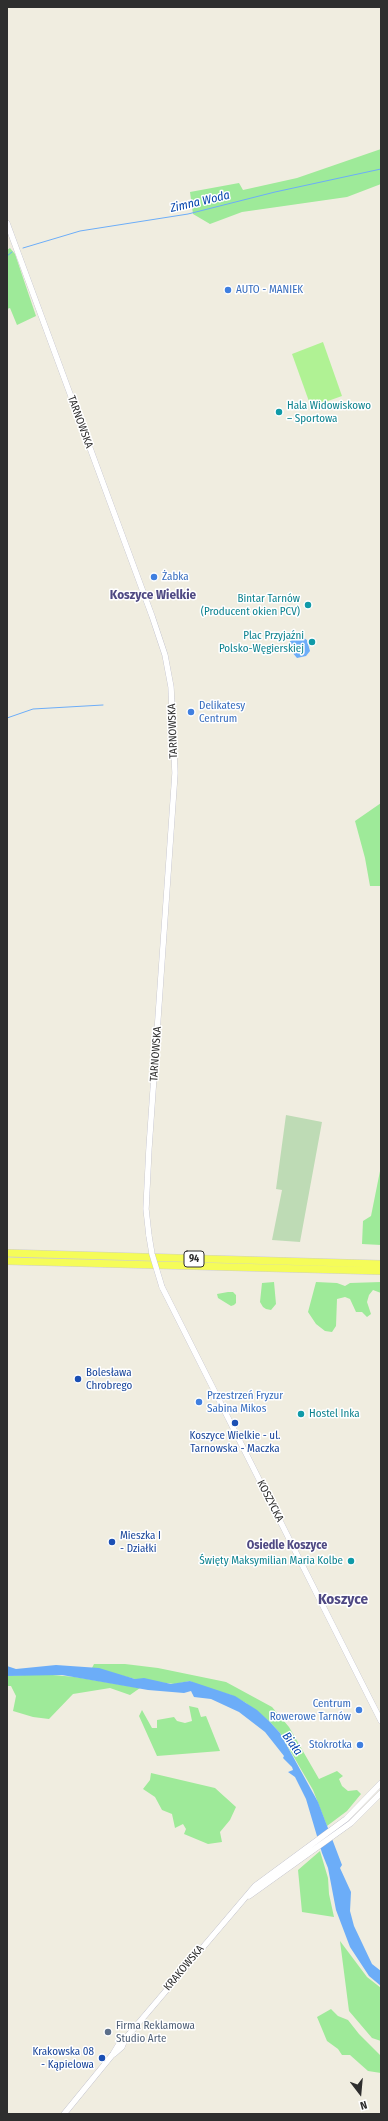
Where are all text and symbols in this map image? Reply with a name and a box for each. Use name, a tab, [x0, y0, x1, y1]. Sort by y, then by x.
water label: Zimna Woda	[169, 188, 231, 216]
place label: AUTO - MANIEK	[236, 283, 303, 297]
marker: AUTO - MANIEK	[223, 285, 233, 295]
street label: TARNOWSKA	[64, 394, 96, 450]
place label: Hala Widowiskowo – Sportowa	[287, 399, 371, 425]
marker: Hala Widowiskowo – Sportowa	[274, 407, 284, 417]
place label: Żabka	[162, 570, 189, 584]
marker: Żabka	[149, 572, 159, 582]
district label: Koszyce Wielkie	[110, 587, 196, 603]
place label: Bintar Tarnów (Producent okien PCV)	[201, 592, 300, 618]
marker: Bintar Tarnów (Producent okien PCV)	[303, 600, 313, 610]
place label: Plac Przyjaźni Polsko-Węgierskiej	[219, 629, 304, 655]
marker: Plac Przyjaźni Polsko-Węgierskiej	[307, 637, 317, 647]
place label: Delikatesy Centrum	[199, 699, 245, 725]
street label: TARNOWSKA	[165, 703, 181, 759]
marker: Delikatesy Centrum	[186, 707, 196, 717]
street label: TARNOWSKA	[147, 1026, 165, 1082]
road number: 94	[184, 1251, 204, 1267]
place label: Bolesława Chrobrego	[86, 1366, 132, 1392]
marker: Bolesława Chrobrego	[73, 1374, 83, 1384]
place label: Przestrzeń Fryzur Sabina Mikos	[207, 1389, 283, 1415]
marker: Przestrzeń Fryzur Sabina Mikos	[194, 1397, 204, 1407]
place label: Hostel Inka	[309, 1407, 360, 1421]
marker: Hostel Inka	[296, 1409, 306, 1419]
marker: Koszyce Wielkie - ul. Tarnowska - Maczka	[230, 1418, 240, 1428]
place label: Koszyce Wielkie - ul. Tarnowska - Maczka	[190, 1429, 280, 1455]
street label: KOSZYCKA	[254, 1478, 286, 1524]
place label: Mieszka I - Działki	[120, 1529, 161, 1555]
marker: Mieszka I - Działki	[107, 1537, 117, 1547]
district label: Osiedle Koszyce	[247, 1539, 327, 1553]
place label: Święty Maksymilian Maria Kolbe	[199, 1554, 343, 1568]
marker: Święty Maksymilian Maria Kolbe	[346, 1556, 356, 1566]
district label: Koszyce	[318, 1591, 368, 1609]
place label: Centrum Rowerowe Tarnów	[270, 1697, 351, 1723]
marker: Centrum Rowerowe Tarnów	[354, 1705, 364, 1715]
water label: Biała	[279, 1730, 305, 1758]
place label: Stokrotka	[309, 1738, 352, 1752]
marker: Stokrotka	[355, 1740, 365, 1750]
street label: KRAKOWSKA	[161, 1943, 207, 1993]
place label: Firma Reklamowa Studio Arte	[116, 2019, 195, 2045]
marker: Firma Reklamowa Studio Arte	[103, 2027, 113, 2037]
place label: Krakowska 08 - Kąpielowa	[32, 2045, 94, 2071]
marker: Krakowska 08 - Kąpielowa	[97, 2053, 107, 2063]
north arrow	[340, 2073, 380, 2113]
text: N	[358, 2098, 368, 2112]

